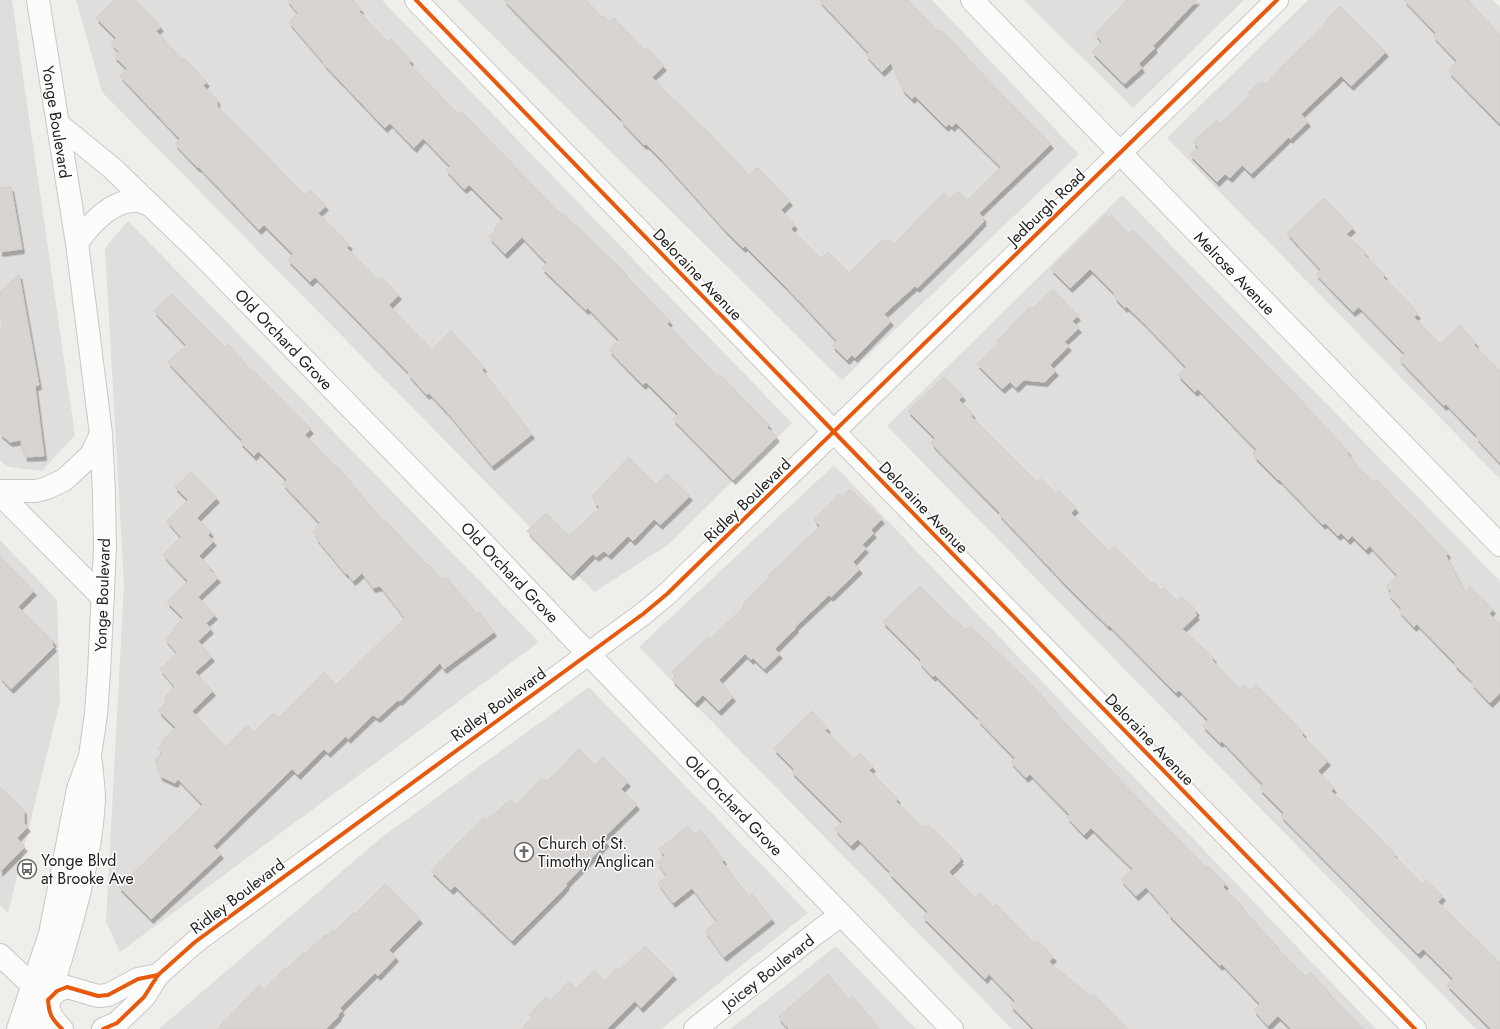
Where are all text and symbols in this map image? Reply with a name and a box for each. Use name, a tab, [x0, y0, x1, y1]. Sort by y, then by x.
street label: Yonge Boulevard	[36, 64, 77, 180]
street label: Jedburgh Road	[1001, 164, 1091, 252]
street label: Deloraine Avenue	[648, 223, 748, 326]
street label: Melrose Avenue	[1189, 226, 1280, 320]
street label: Old Orchard Grove	[229, 284, 338, 395]
street label: Ridley Boulevard	[699, 453, 796, 548]
street label: Deloraine Avenue	[874, 456, 974, 559]
street label: Old Orchard Grove	[455, 517, 564, 628]
street label: Yonge Boulevard	[89, 538, 116, 652]
street label: Ridley Boulevard	[446, 662, 551, 747]
street label: Deloraine Avenue	[1100, 688, 1200, 791]
street label: Old Orchard Grove	[679, 750, 788, 861]
place label: Church of St. Timothy Anglican	[538, 832, 654, 873]
church icon: Church of St. Timothy Anglican	[513, 841, 535, 863]
place label: Yonge Blvd at Brooke Ave	[41, 849, 134, 890]
street label: Ridley Boulevard	[185, 853, 289, 940]
bus stop icon: Yonge Blvd at Brooke Ave	[16, 858, 38, 880]
street label: Joicey Boulevard	[716, 929, 819, 1017]

